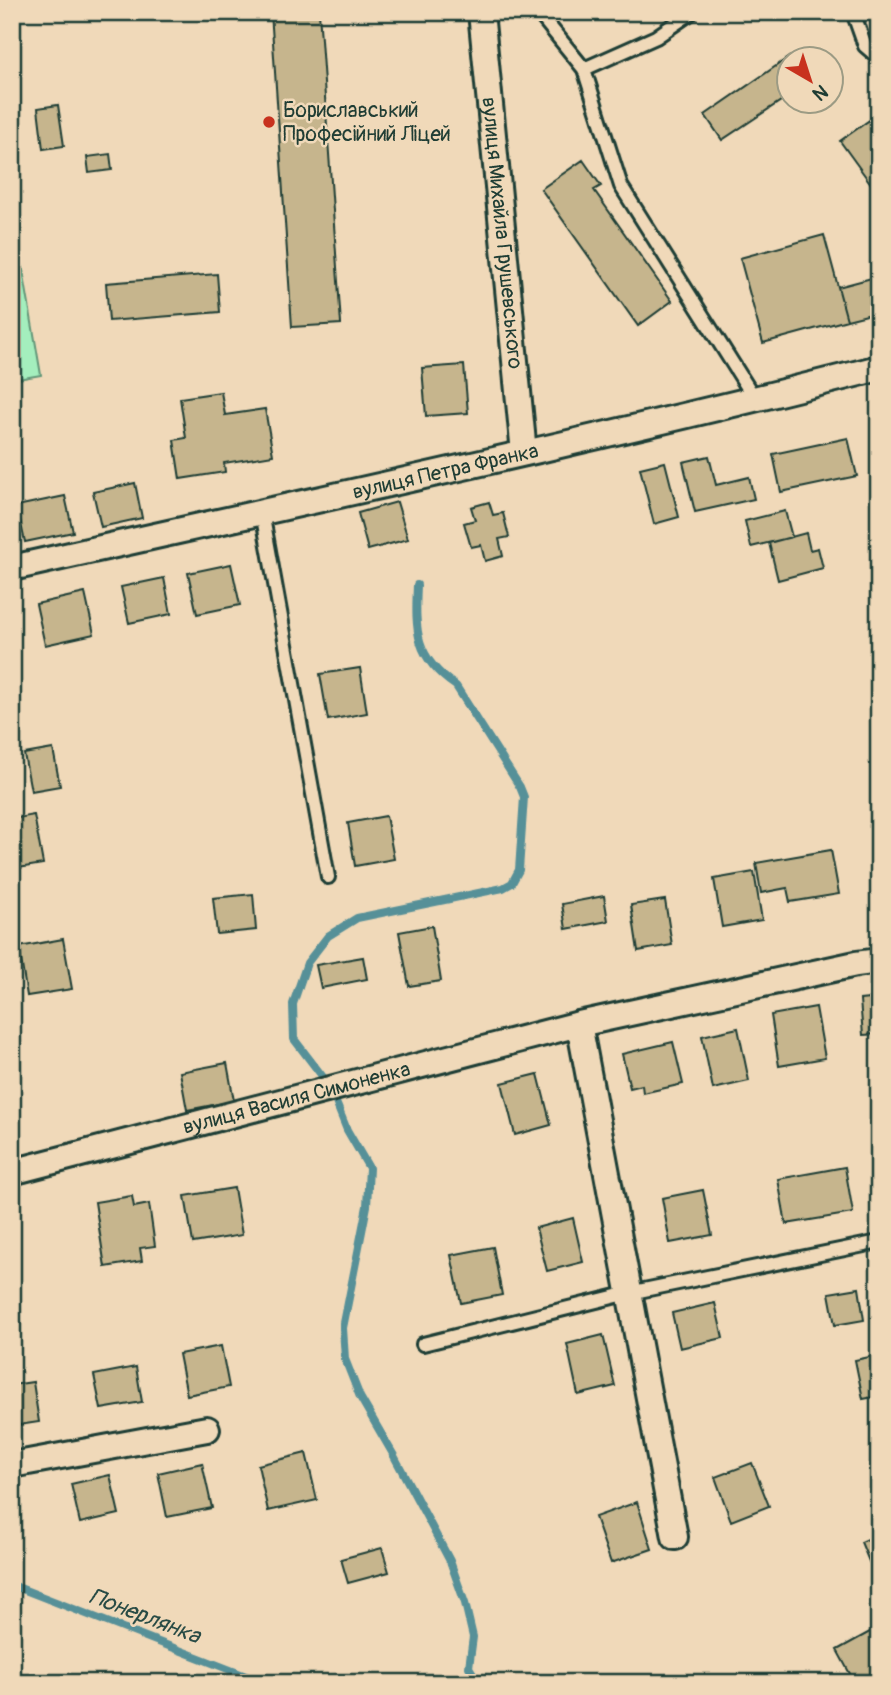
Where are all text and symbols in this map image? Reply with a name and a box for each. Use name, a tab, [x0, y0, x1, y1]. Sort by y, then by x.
north arrow	[776, 46, 846, 116]
text: N	[807, 79, 833, 106]
street label: вулиця Михайла Грушевського	[476, 96, 529, 370]
place label: Бориславський Професійний Ліцей	[283, 97, 451, 148]
marker: Бориславський Професійний Ліцей	[261, 114, 277, 130]
street label: вулиця Петра Франка	[350, 437, 541, 505]
street label: вулиця Василя Симоненка	[180, 1055, 413, 1140]
water label: Понерлянка	[85, 1582, 206, 1651]

